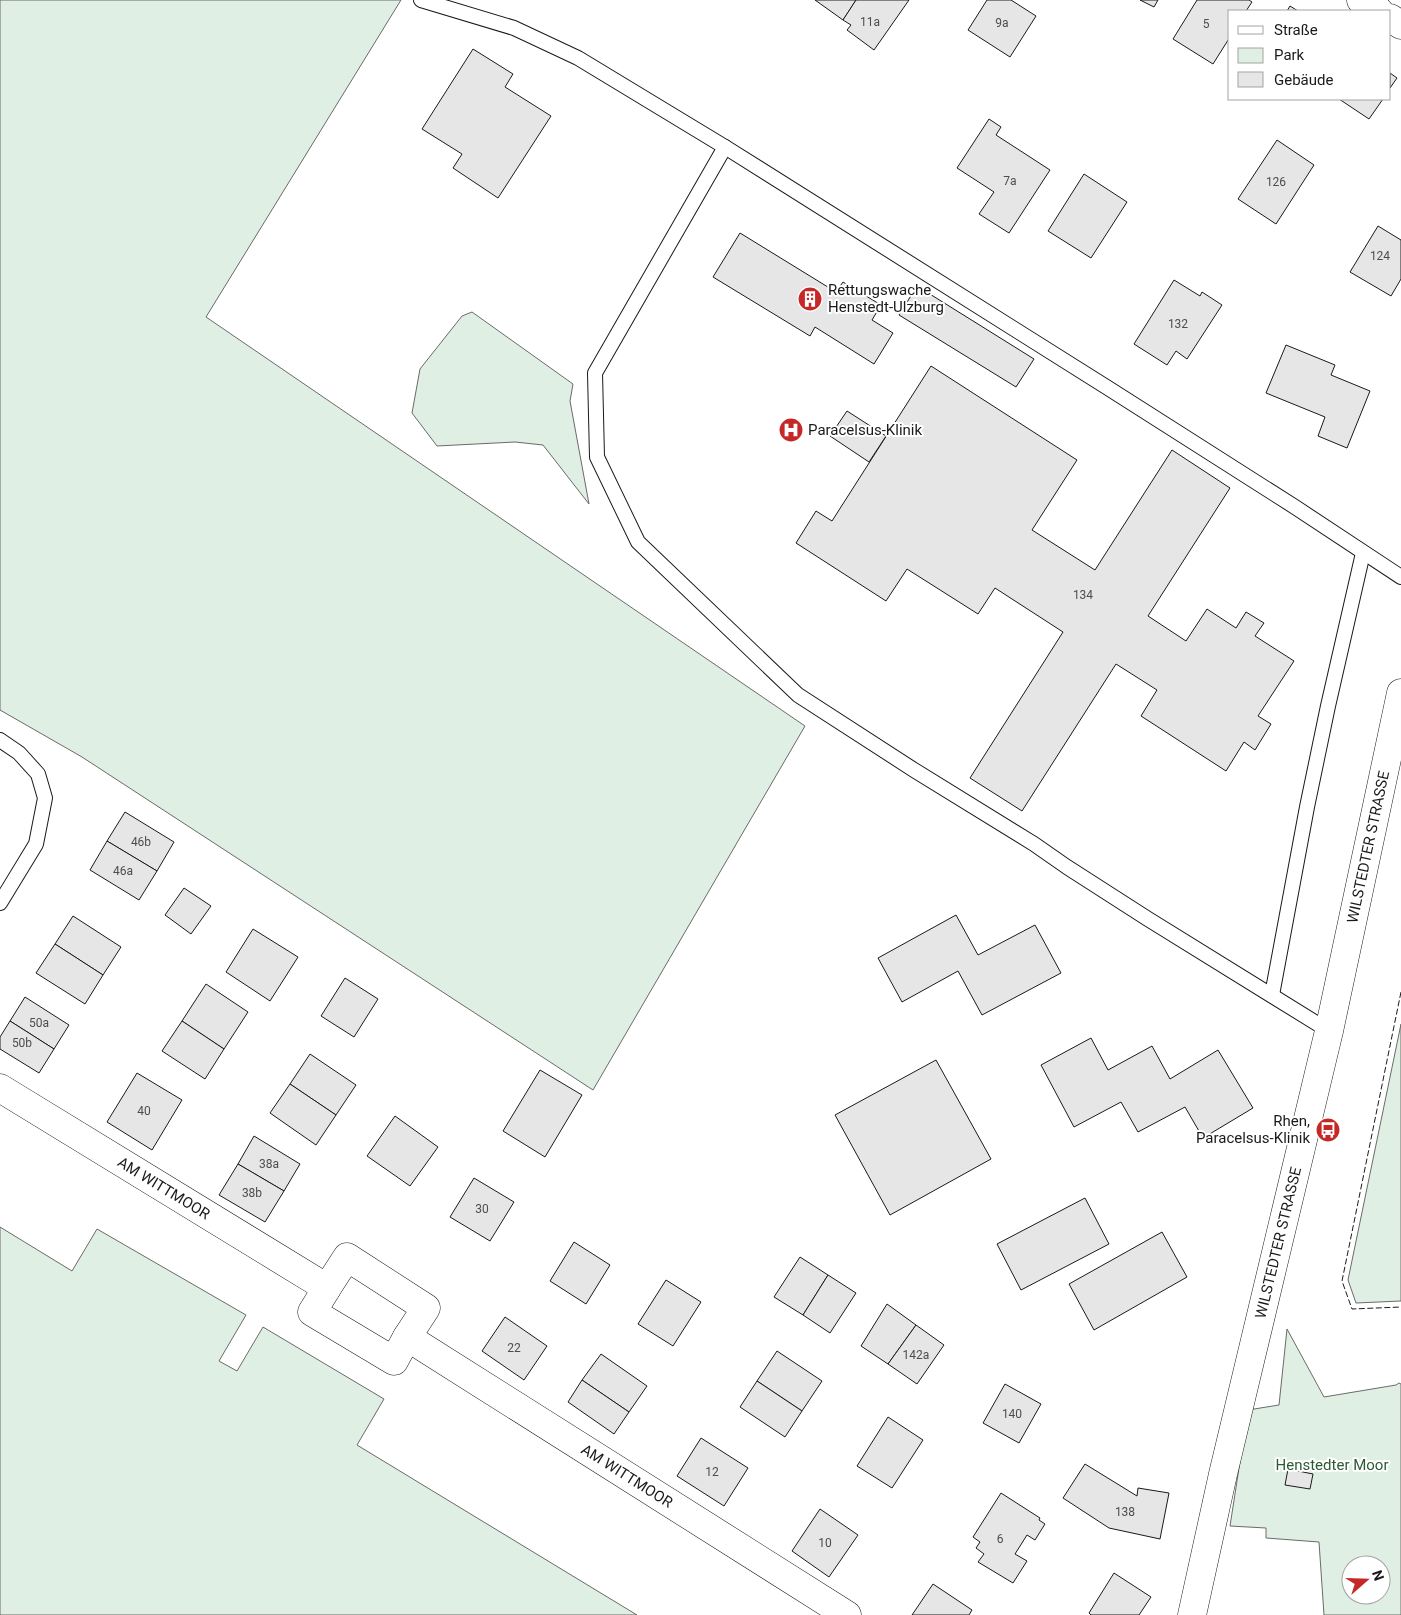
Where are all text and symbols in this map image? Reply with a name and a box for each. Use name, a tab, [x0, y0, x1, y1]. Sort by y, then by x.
legend	[1228, 10, 1391, 100]
house number: 11a	[860, 15, 880, 29]
house number: 9a	[995, 16, 1009, 30]
house number: 5	[1203, 17, 1210, 31]
text: Straße	[1274, 21, 1318, 39]
text: Park	[1274, 46, 1305, 64]
text: Gebäude	[1274, 71, 1333, 89]
house number: 7a	[1003, 174, 1017, 188]
house number: 126	[1266, 175, 1286, 189]
house number: 124	[1370, 249, 1390, 263]
place label: Rettungswache Henstedt-Ulzburg	[828, 281, 944, 316]
building icon: Rettungswache Henstedt-Ulzburg	[797, 286, 823, 312]
house number: 132	[1168, 317, 1188, 331]
hospital icon: Paracelsus-Klinik	[778, 417, 804, 443]
place label: Paracelsus-Klinik	[808, 421, 922, 439]
house number: 134	[1073, 588, 1093, 602]
street label: WILSTEDTER STRASSE	[1343, 769, 1393, 925]
house number: 46b	[131, 835, 151, 849]
house number: 46a	[113, 864, 133, 878]
house number: 50a	[29, 1016, 49, 1030]
house number: 50b	[12, 1036, 32, 1050]
house number: 40	[137, 1104, 151, 1118]
place label: Rhen, Paracelsus-Klinik	[1196, 1112, 1310, 1147]
bus stop icon: Rhen, Paracelsus-Klinik	[1315, 1117, 1341, 1143]
street label: AM WITTMOOR	[114, 1153, 213, 1223]
house number: 38a	[259, 1157, 279, 1171]
street label: WILSTEDTER STRASSE	[1251, 1165, 1305, 1320]
house number: 38b	[242, 1186, 262, 1200]
house number: 30	[475, 1202, 489, 1216]
house number: 22	[507, 1341, 521, 1355]
house number: 142a	[903, 1348, 929, 1362]
house number: 140	[1002, 1407, 1022, 1421]
street label: AM WITTMOOR	[578, 1440, 676, 1512]
park label: Henstedter Moor	[1276, 1456, 1388, 1474]
house number: 12	[705, 1465, 719, 1479]
house number: 138	[1115, 1505, 1135, 1519]
house number: 6	[997, 1532, 1004, 1546]
house number: 10	[818, 1536, 832, 1550]
north arrow	[1341, 1555, 1391, 1605]
text: N	[1369, 1568, 1387, 1583]

